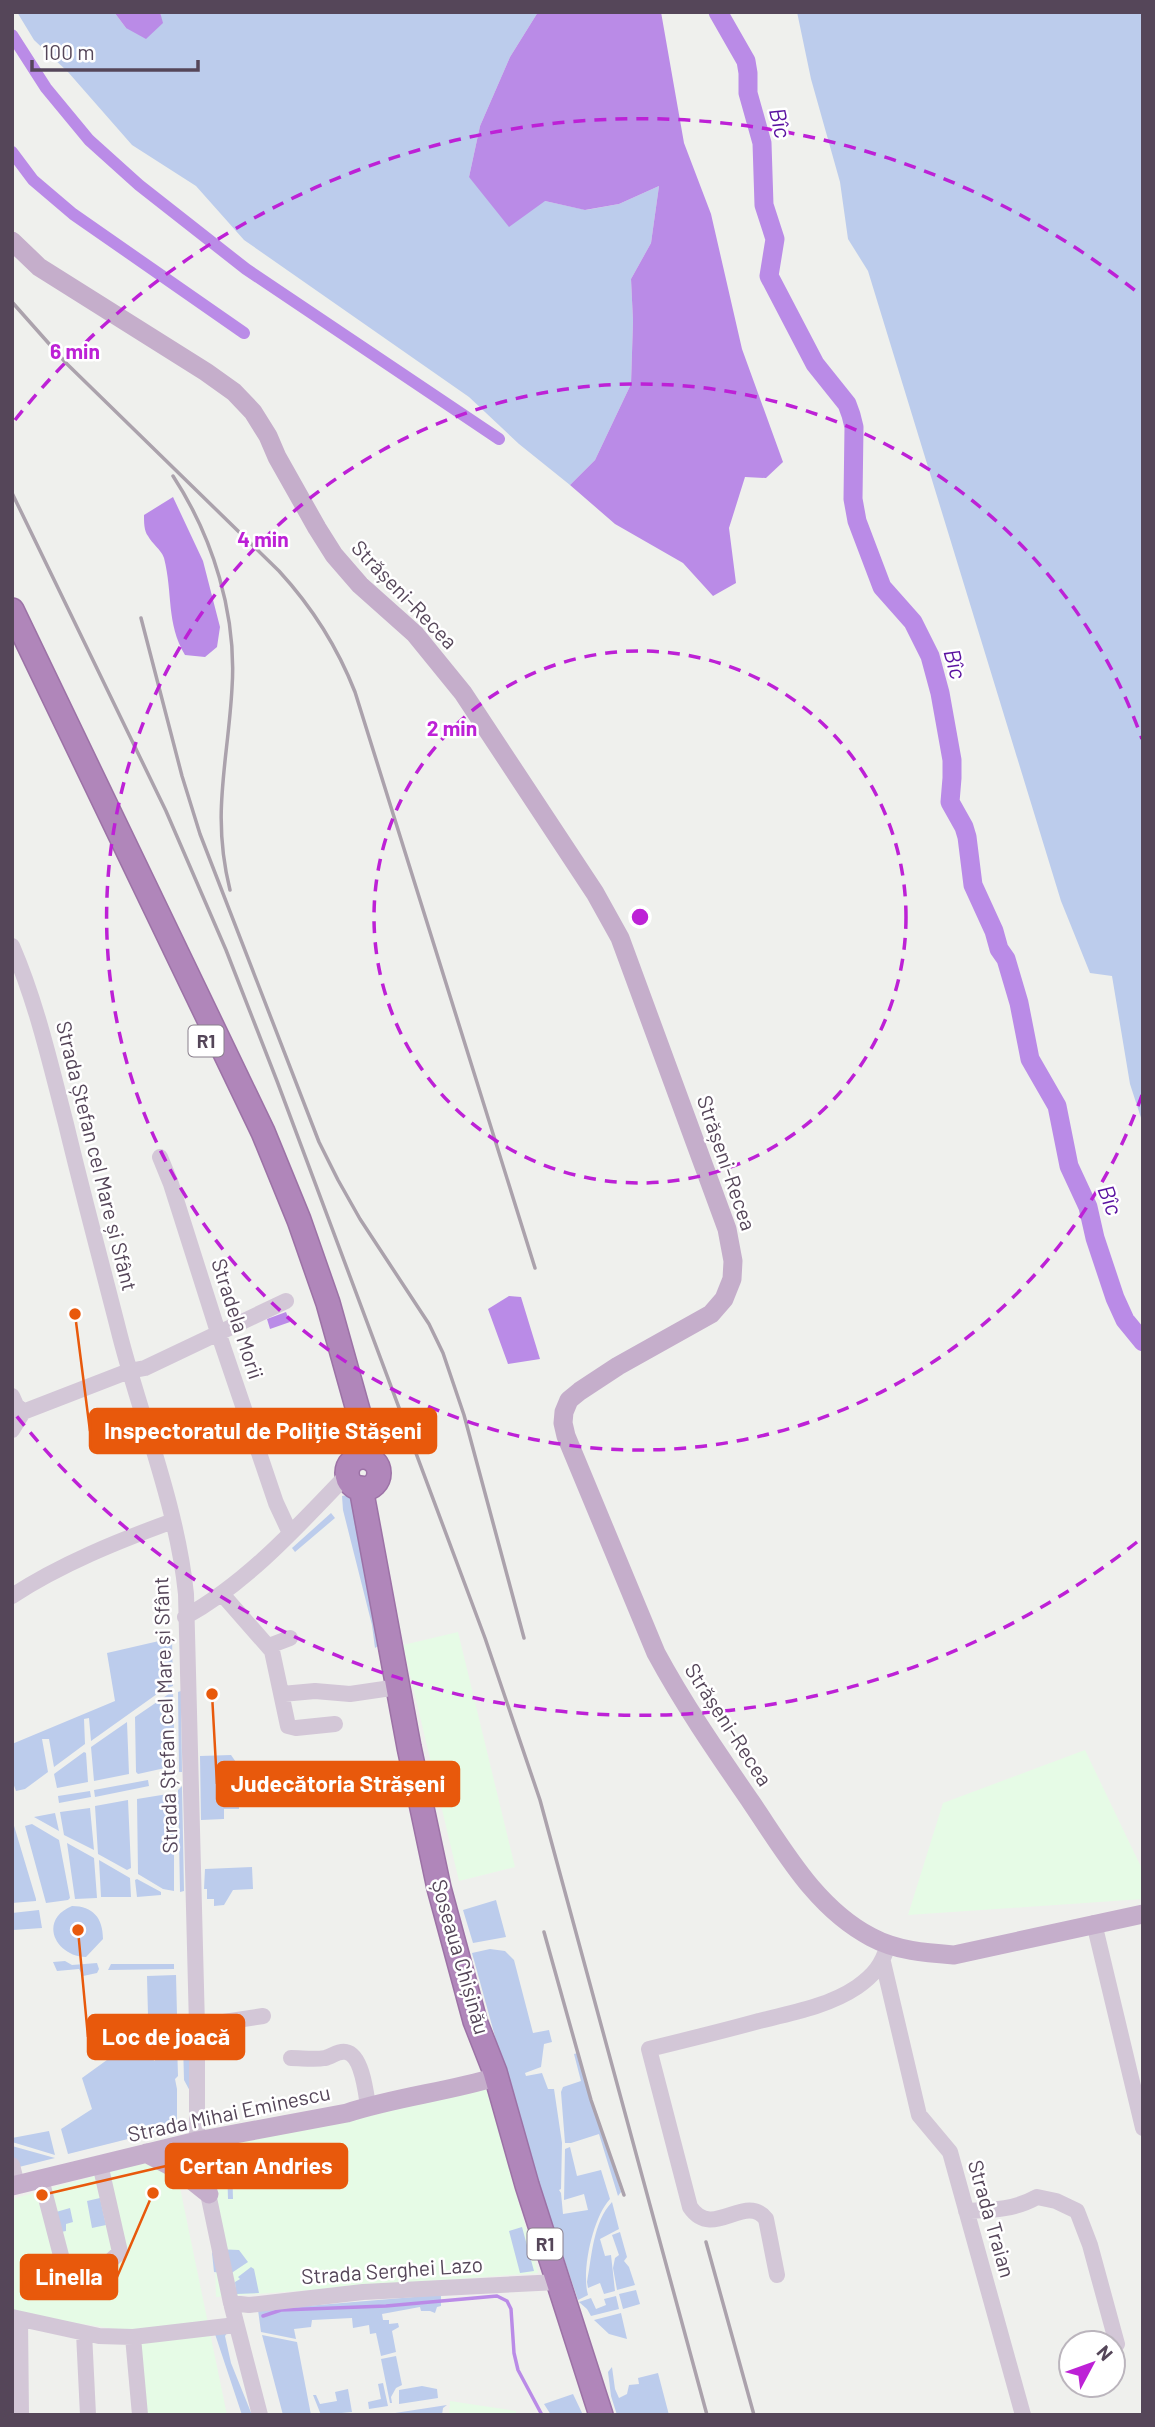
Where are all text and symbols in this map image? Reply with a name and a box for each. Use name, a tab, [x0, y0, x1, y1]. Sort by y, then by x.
scale bar	[32, 28, 198, 72]
text: 100 m	[42, 39, 95, 64]
water label: Bîc	[764, 105, 798, 141]
text: 6 min	[50, 338, 100, 363]
text: 4 min	[237, 526, 289, 551]
street label: Strășeni-Recea	[347, 534, 463, 653]
water label: Bîc	[939, 645, 974, 682]
text: 2 min	[427, 715, 477, 740]
centre of rings	[628, 905, 652, 929]
street label: Strada Ștefan cel Mare și Sfânt	[52, 1018, 143, 1293]
road number: R1	[188, 1026, 224, 1056]
street label: Strășeni-Recea	[693, 1092, 762, 1233]
water label: Bîc	[1092, 1180, 1130, 1219]
street label: Stradela Morii	[207, 1255, 270, 1382]
callout: Inspectoratul de Poliție Stășeni	[90, 1409, 436, 1453]
text: Inspectoratul de Poliție Stășeni	[104, 1416, 422, 1444]
street label: Strada Ștefan cel Mare și Sfânt	[147, 1576, 182, 1854]
street label: Strășeni-Recea	[680, 1658, 778, 1790]
callout: Judecătoria Strășeni	[217, 1762, 459, 1806]
text: Judecătoria Strășeni	[231, 1769, 445, 1797]
street label: Șoseaua Chișinău	[427, 1876, 496, 2037]
callout: Loc de joacă	[88, 2015, 244, 2059]
text: Loc de joacă	[102, 2022, 230, 2050]
street label: Strada Mihai Eminescu	[125, 2079, 332, 2146]
callout: Certan Andries	[166, 2144, 347, 2188]
text: Certan Andries	[179, 2151, 333, 2179]
street label: Strada Traian	[964, 2157, 1021, 2280]
road number: R1	[528, 2228, 562, 2260]
street label: Strada Serghei Lazo	[300, 2251, 484, 2288]
callout: Linella	[21, 2255, 117, 2299]
text: Linella	[35, 2262, 103, 2290]
north arrow	[1057, 2329, 1127, 2399]
text: N	[1092, 2340, 1118, 2365]

